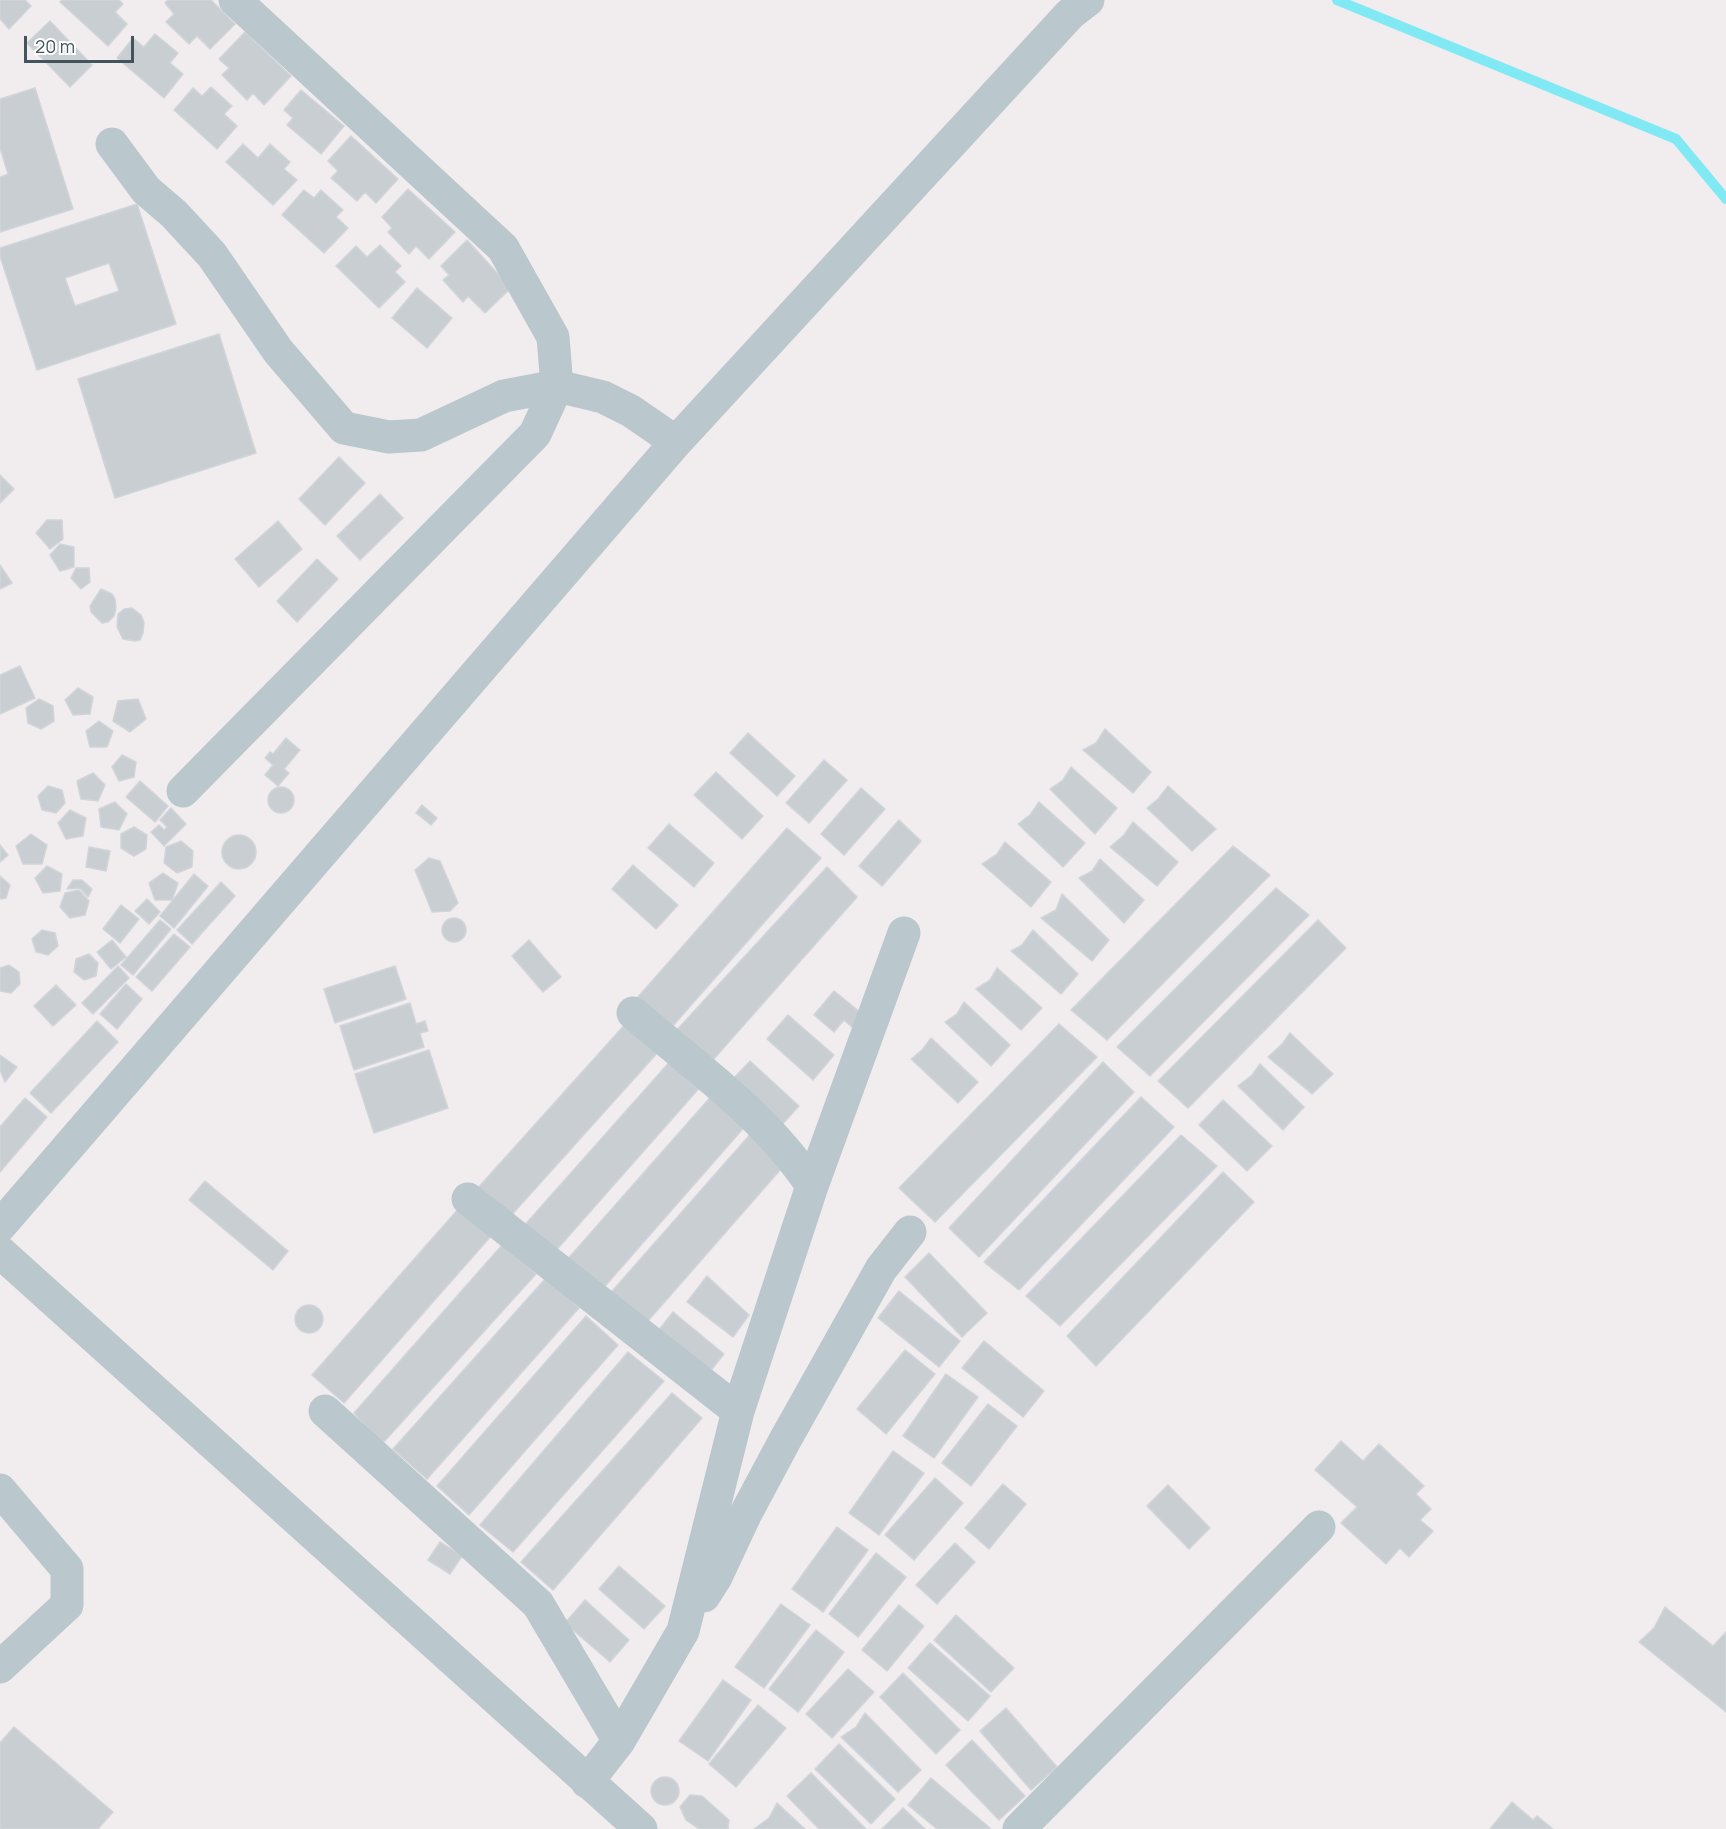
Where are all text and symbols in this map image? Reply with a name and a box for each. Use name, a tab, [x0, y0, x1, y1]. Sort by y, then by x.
scale bar	[27, 24, 136, 62]
text: 20 m	[35, 34, 75, 58]

